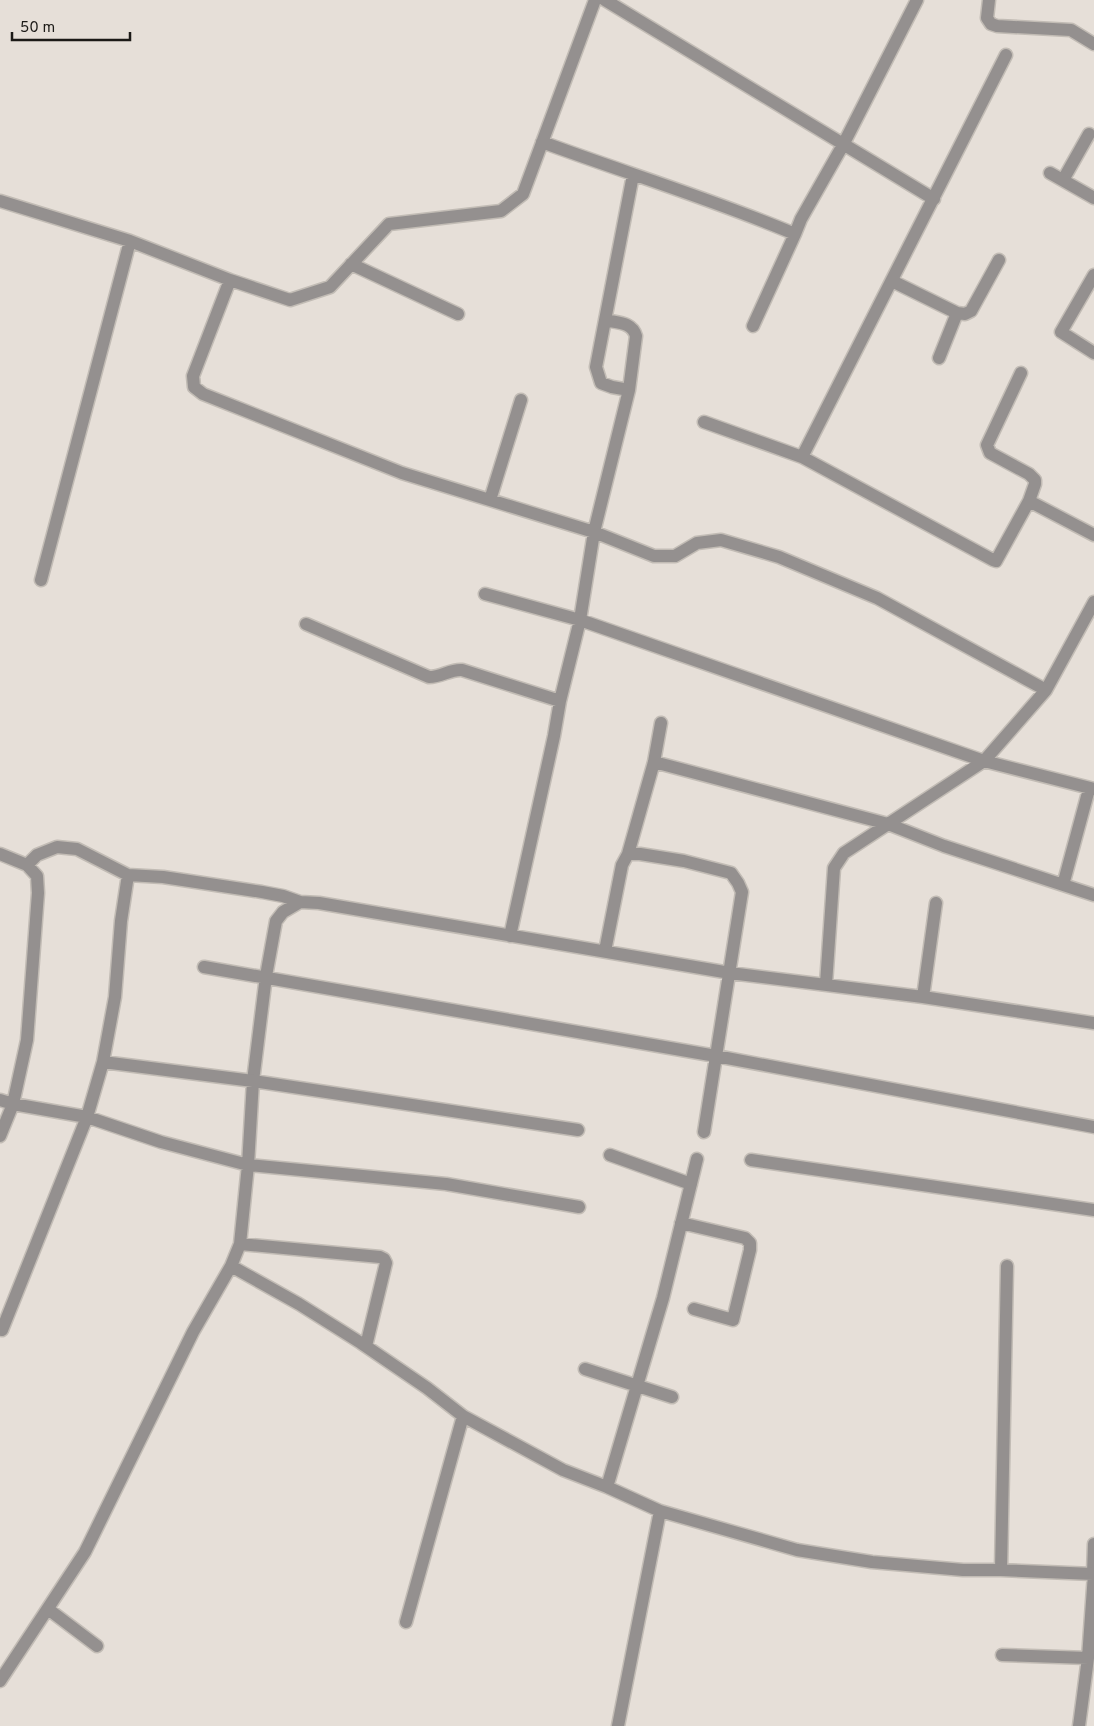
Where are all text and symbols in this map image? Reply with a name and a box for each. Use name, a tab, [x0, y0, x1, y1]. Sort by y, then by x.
scale bar	[12, 10, 130, 42]
text: 50 m	[20, 19, 55, 38]

